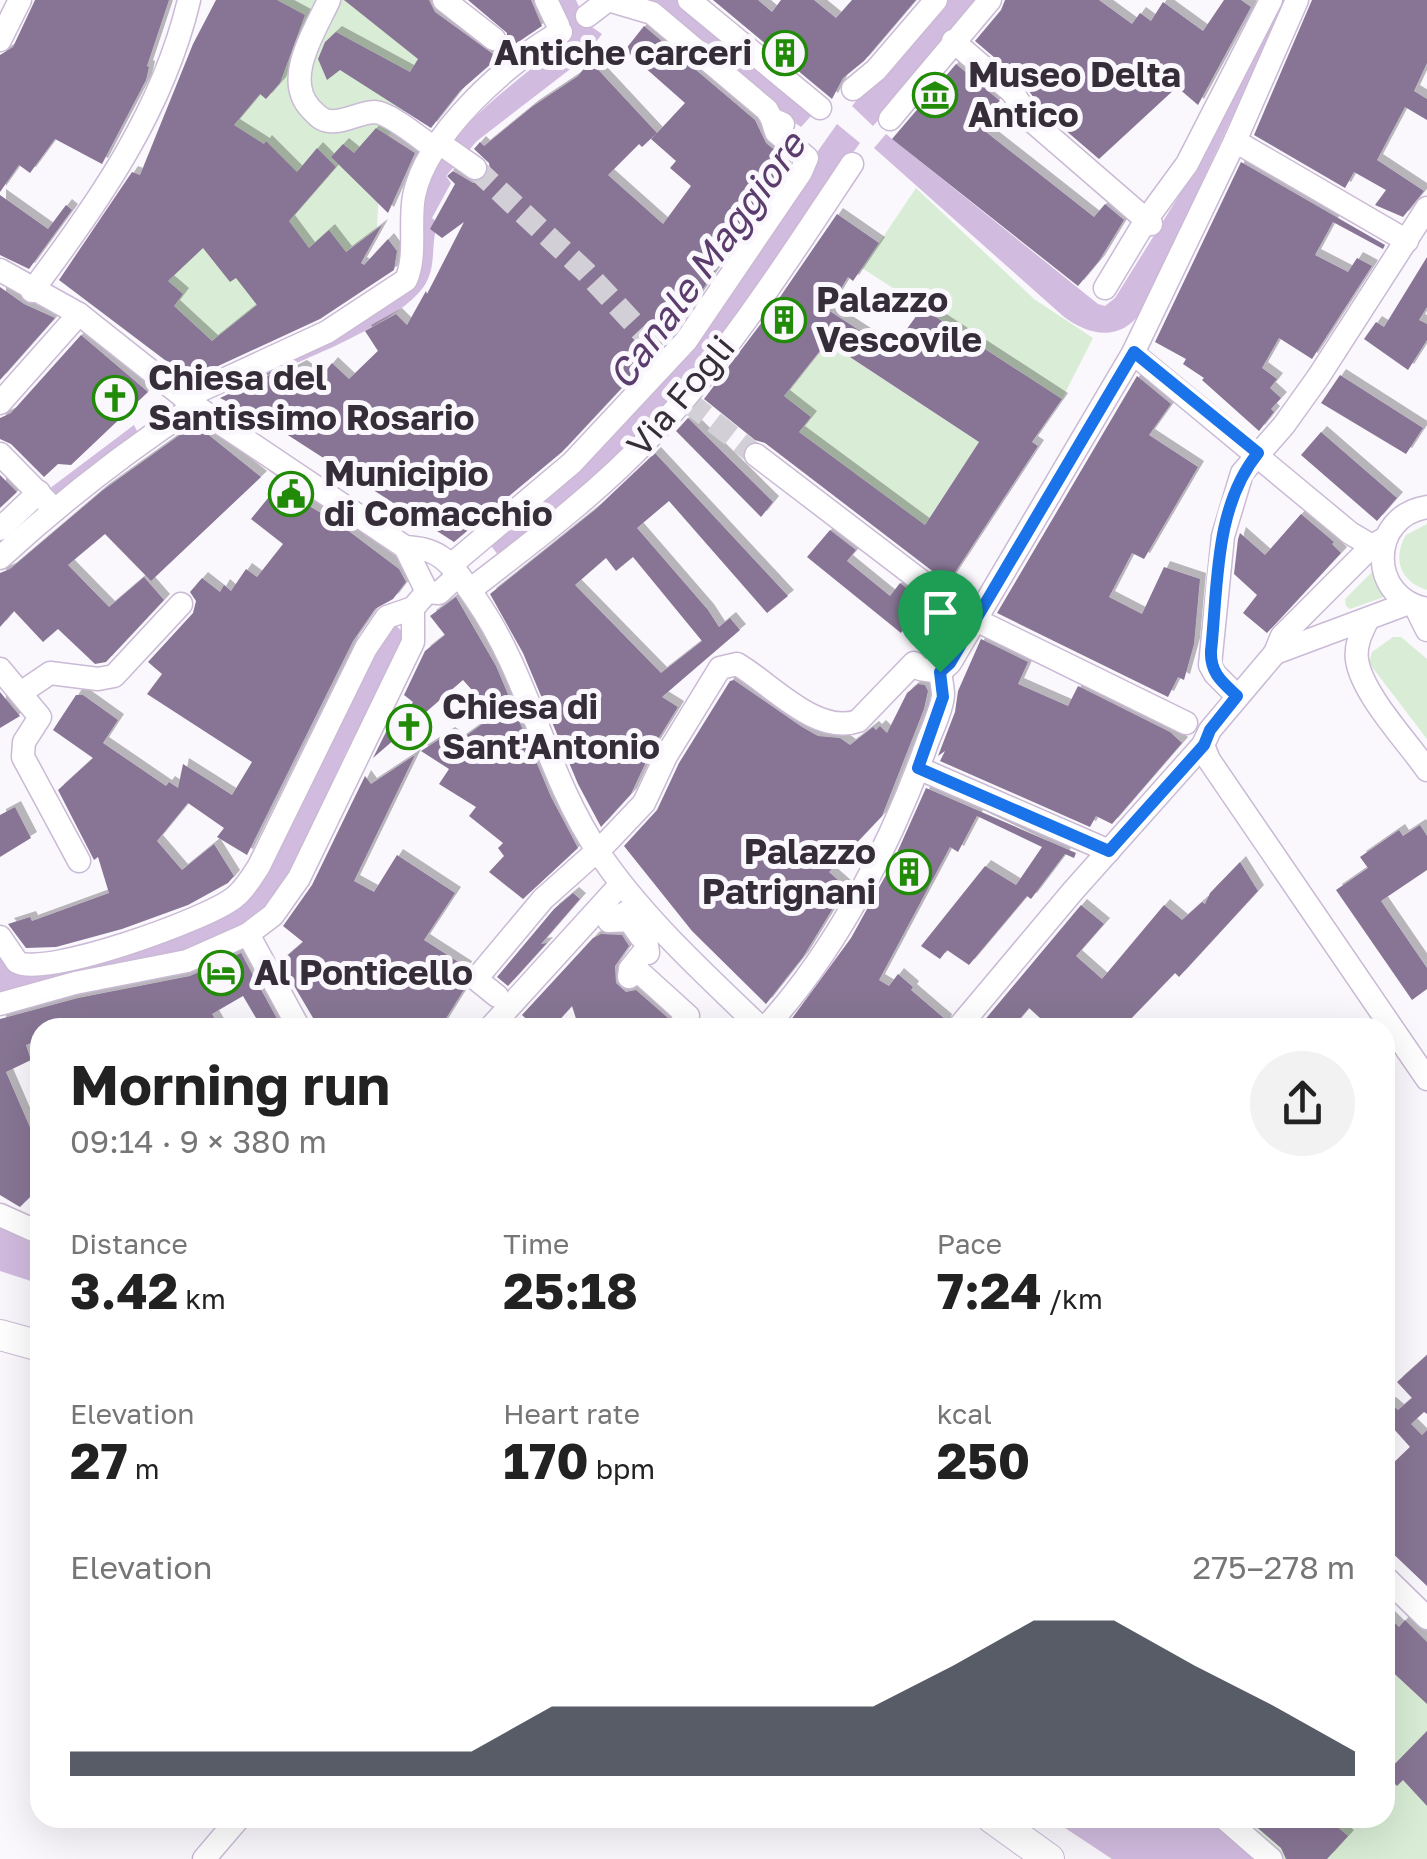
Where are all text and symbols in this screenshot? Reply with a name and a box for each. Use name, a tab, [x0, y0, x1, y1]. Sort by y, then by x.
building icon: Antiche carceri	[762, 30, 808, 76]
place label: Antiche carceri	[494, 31, 752, 73]
place label: Museo Delta Antico	[968, 53, 1181, 135]
museum icon: Museo Delta Antico	[912, 72, 958, 118]
water label: Canale Maggiore	[598, 121, 816, 397]
place label: Palazzo Vescovile	[816, 278, 982, 360]
building icon: Palazzo Vescovile	[761, 297, 807, 343]
street label: Via Fogli	[618, 326, 743, 464]
place label: Chiesa del Santissimo Rosario	[148, 356, 475, 438]
church icon: Chiesa del Santissimo Rosario	[92, 375, 138, 421]
place label: Municipio di Comacchio	[324, 452, 553, 534]
public building icon: Municipio di Comacchio	[268, 471, 314, 517]
pin	[898, 570, 983, 673]
icon: arrive	[913, 585, 968, 640]
place label: Chiesa di Sant'Antonio	[442, 685, 660, 767]
church icon: Chiesa di Sant'Antonio	[386, 704, 432, 750]
place label: Palazzo Patrignani	[702, 830, 876, 912]
building icon: Palazzo Patrignani	[886, 849, 932, 895]
hotel icon: Al Ponticello	[198, 950, 244, 996]
place label: Al Ponticello	[254, 951, 473, 993]
text: Morning run	[70, 1051, 390, 1117]
button: share	[1250, 1051, 1355, 1156]
text: 09:14 · 9 × 380 m	[70, 1122, 327, 1160]
text: Distance	[70, 1227, 188, 1260]
text: Time	[503, 1227, 569, 1260]
text: Pace	[937, 1227, 1002, 1260]
text: 3.42	[70, 1260, 178, 1320]
text: 25:18	[503, 1260, 638, 1320]
text: 7:24	[937, 1260, 1042, 1320]
text: km	[178, 1282, 226, 1315]
text: /km	[1042, 1282, 1103, 1315]
text: Elevation	[70, 1397, 195, 1430]
text: Heart rate	[503, 1397, 640, 1430]
text: kcal	[937, 1397, 992, 1430]
text: 27	[70, 1430, 128, 1490]
text: 170	[503, 1430, 589, 1490]
text: 250	[937, 1430, 1030, 1490]
text: m	[128, 1452, 160, 1485]
text: bpm	[589, 1452, 655, 1485]
text: Elevation	[70, 1548, 212, 1586]
text: 275–278 m	[1193, 1548, 1355, 1586]

